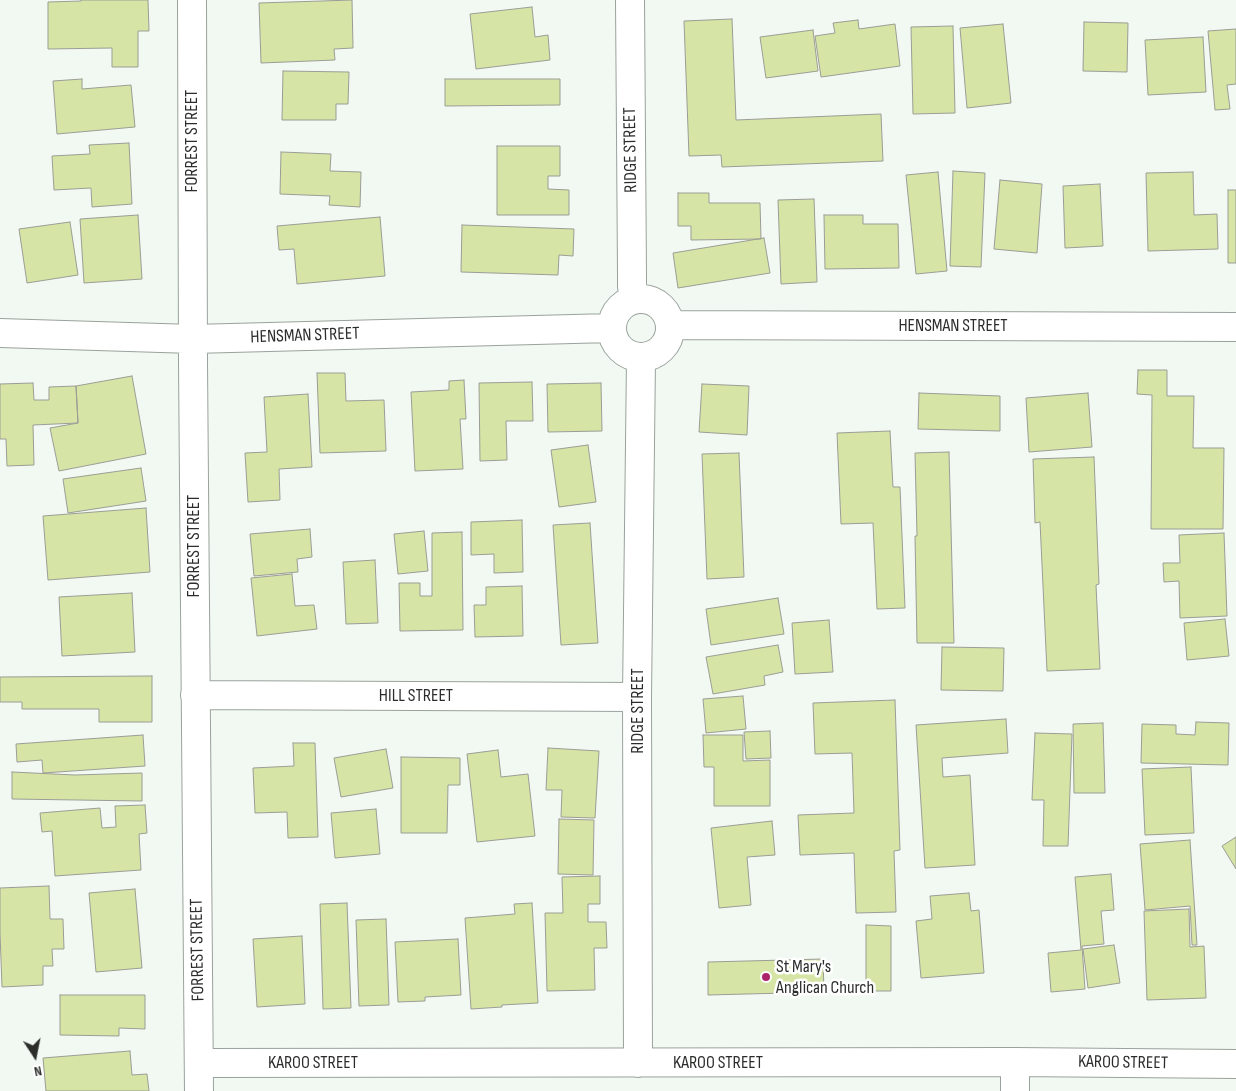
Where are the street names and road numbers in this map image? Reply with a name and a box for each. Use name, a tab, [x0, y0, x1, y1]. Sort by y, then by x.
street label: FORREST STREET	[181, 90, 203, 192]
street label: RIDGE STREET	[619, 107, 643, 193]
street label: HENSMAN STREET	[898, 315, 1008, 337]
street label: HENSMAN STREET	[250, 323, 360, 349]
street label: FORREST STREET	[183, 495, 205, 597]
street label: RIDGE STREET	[627, 668, 649, 754]
street label: HILL STREET	[379, 685, 453, 707]
street label: FORREST STREET	[186, 898, 210, 1002]
street label: KAROO STREET	[1078, 1051, 1168, 1075]
street label: KAROO STREET	[268, 1052, 358, 1074]
street label: KAROO STREET	[673, 1052, 763, 1074]

